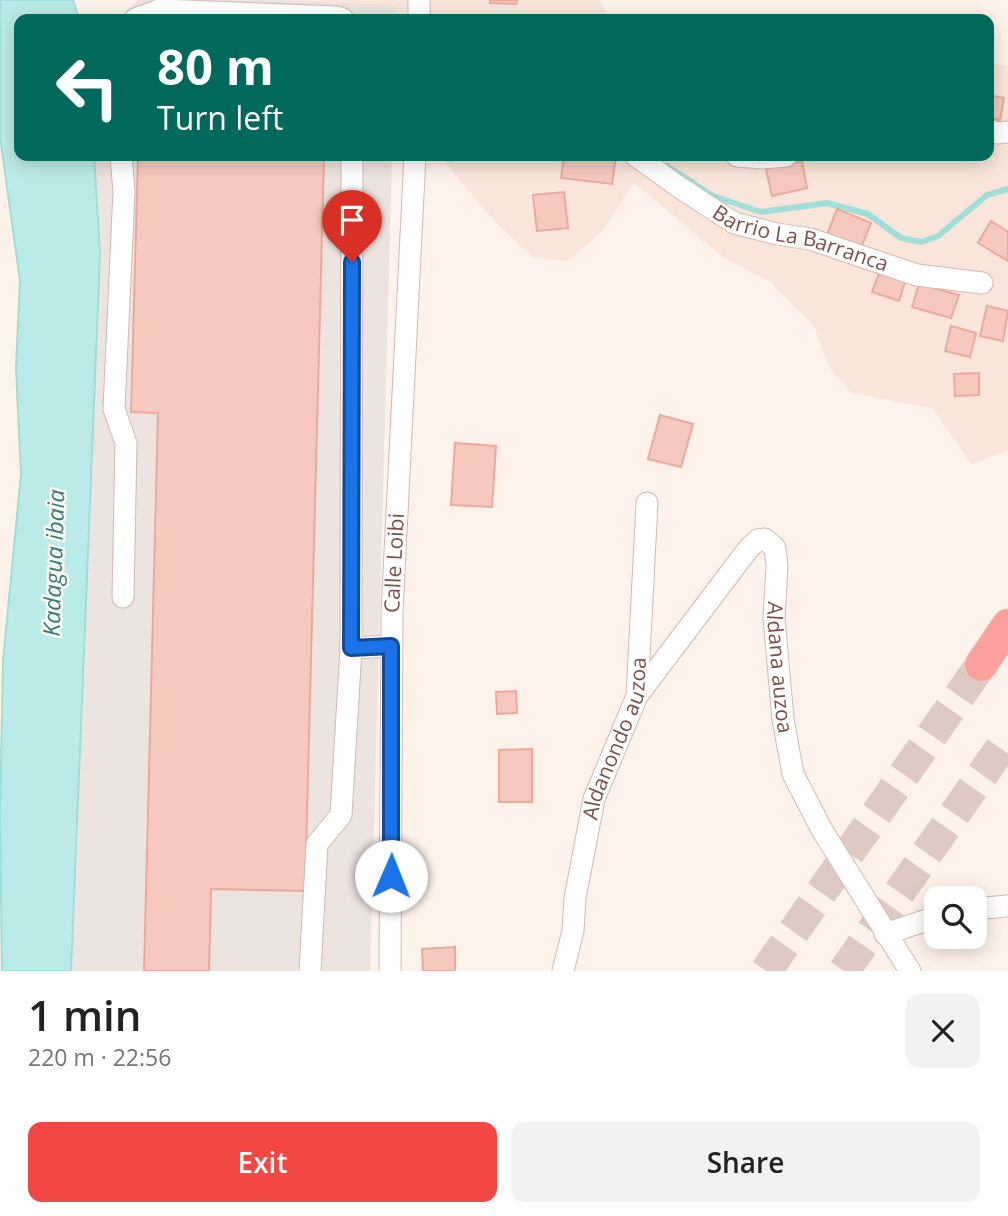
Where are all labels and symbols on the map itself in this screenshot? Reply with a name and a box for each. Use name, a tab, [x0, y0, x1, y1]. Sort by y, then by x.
pin	[322, 190, 382, 262]
street label: Barrio La Barranca	[708, 198, 892, 277]
water label: Kadagua ibaia	[34, 489, 72, 637]
street label: Calle Loibi	[377, 512, 410, 614]
street label: Aldana auzoa	[761, 601, 800, 735]
street label: Aldanondo auzoa	[575, 656, 652, 822]
position arrow	[354, 839, 428, 913]

